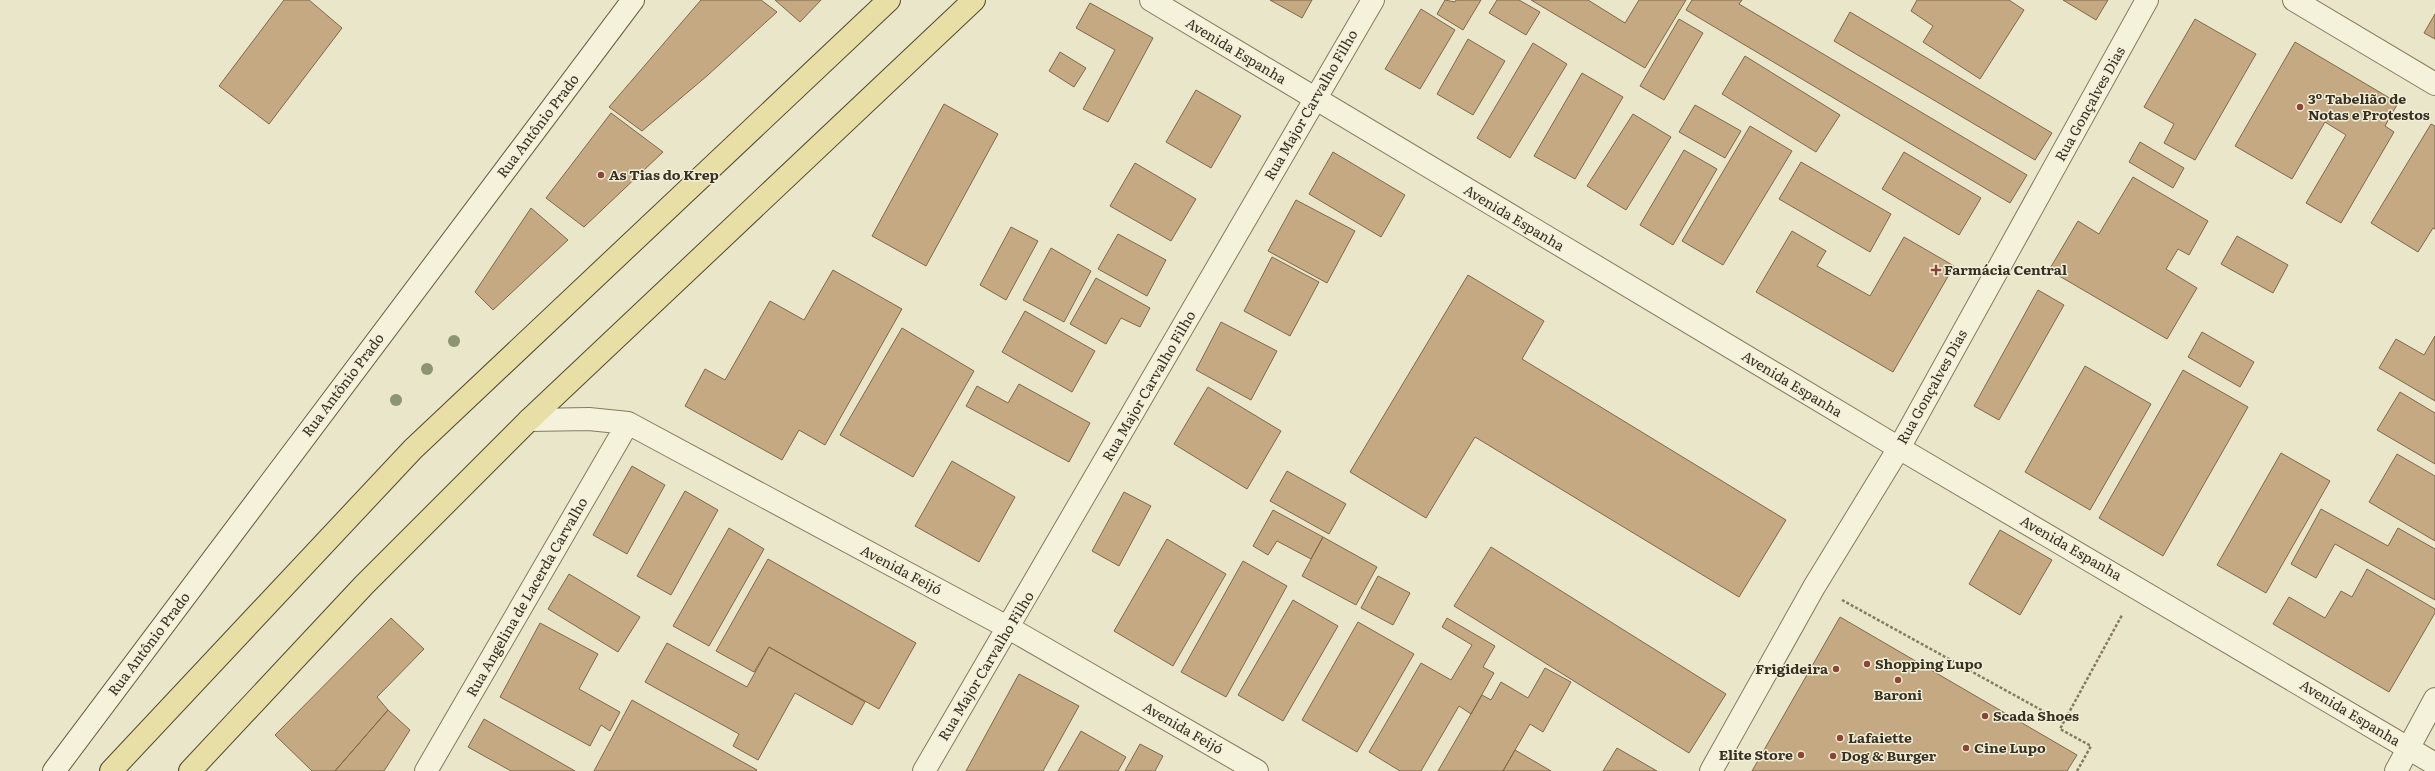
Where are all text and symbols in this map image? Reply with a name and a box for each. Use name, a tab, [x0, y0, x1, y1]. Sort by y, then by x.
street label: Avenida Espanha	[1182, 12, 1291, 88]
street label: Rua Major Carvalho Filho	[1259, 25, 1362, 184]
street label: Rua Gonçalves Dias	[2049, 42, 2129, 165]
street label: Rua Antônio Prado	[492, 69, 583, 181]
place label: 3º Tabelião de Notas e Protestos	[2308, 88, 2430, 124]
marker: 3º Tabelião de Notas e Protestos	[2295, 102, 2305, 112]
place label: As Tias do Krep	[609, 164, 719, 184]
marker: As Tias do Krep	[596, 170, 606, 180]
street label: Avenida Espanha	[1460, 179, 1569, 255]
place label: Farmácia Central	[1944, 259, 2067, 279]
marker: Farmácia Central	[1931, 265, 1941, 275]
street label: Rua Major Carvalho Filho	[1097, 306, 1200, 465]
street label: Rua Gonçalves Dias	[1891, 325, 1971, 448]
street label: Rua Antônio Prado	[297, 328, 388, 440]
street label: Avenida Espanha	[1738, 345, 1847, 421]
street label: Rua Angelina de Lacerda Carvalho	[461, 493, 592, 700]
street label: Avenida Espanha	[2017, 510, 2126, 585]
street label: Avenida Feijó	[857, 539, 946, 599]
street label: Rua Antônio Prado	[103, 587, 194, 699]
street label: Rua Major Carvalho Filho	[933, 587, 1038, 744]
place label: Shopping Lupo	[1875, 653, 1983, 673]
place label: Frigideira	[1755, 658, 1829, 678]
marker: Shopping Lupo	[1862, 659, 1872, 669]
marker: Frigideira	[1831, 664, 1841, 674]
street label: Avenida Espanha	[2296, 674, 2405, 750]
marker: Baroni	[1893, 675, 1903, 685]
place label: Baroni	[1874, 684, 1922, 704]
street label: Avenida Feijó	[1140, 696, 1227, 758]
place label: Scada Shoes	[1993, 705, 2079, 725]
marker: Scada Shoes	[1980, 711, 1990, 721]
place label: Lafaiette	[1848, 727, 1912, 747]
marker: Lafaiette	[1835, 733, 1845, 743]
place label: Cine Lupo	[1974, 737, 2046, 757]
marker: Cine Lupo	[1961, 743, 1971, 753]
place label: Elite Store	[1719, 744, 1793, 764]
place label: Dog & Burger	[1841, 745, 1937, 765]
marker: Elite Store	[1796, 750, 1806, 760]
marker: Dog & Burger	[1828, 751, 1838, 761]

